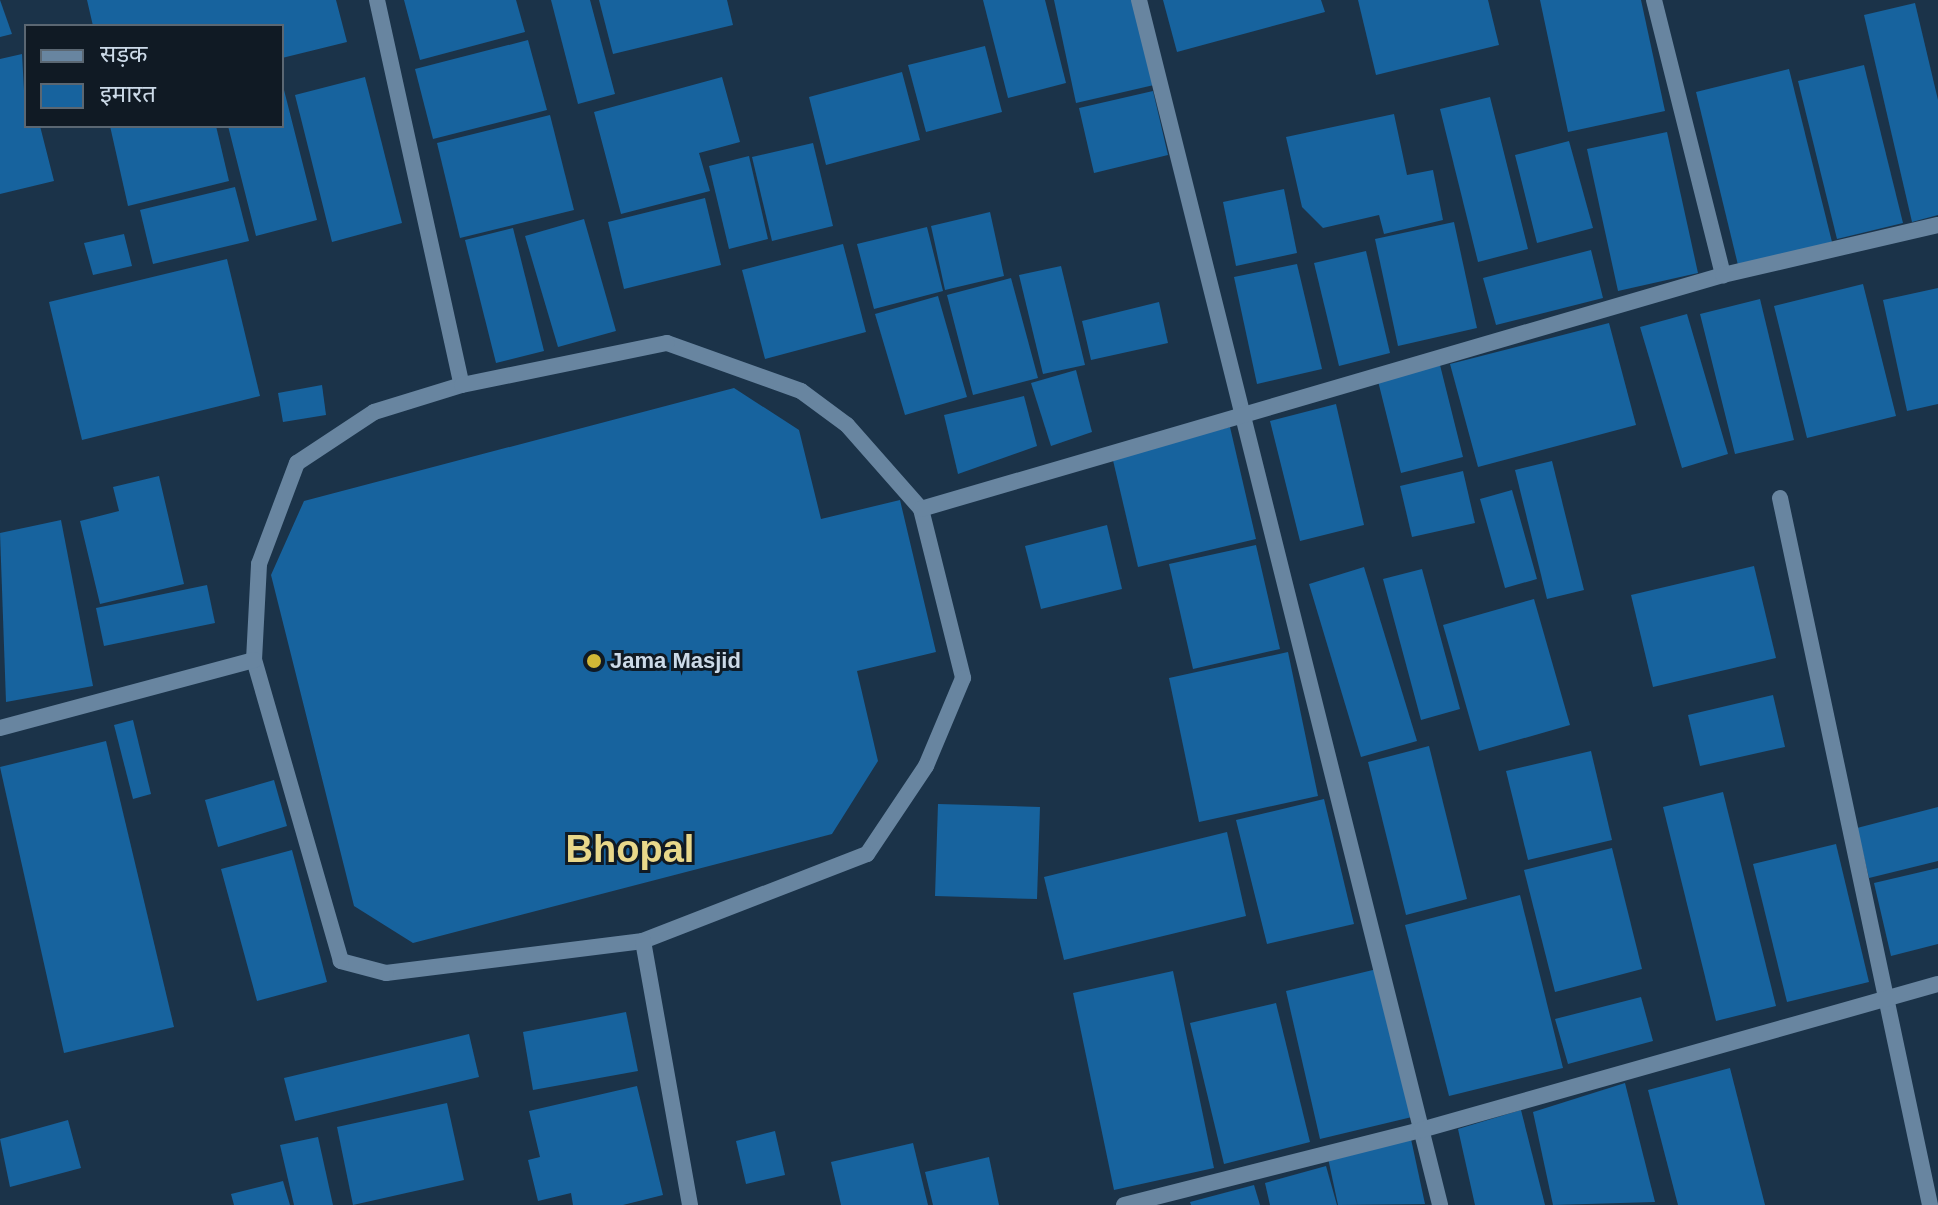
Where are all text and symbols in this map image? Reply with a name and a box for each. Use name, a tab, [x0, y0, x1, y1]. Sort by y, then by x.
legend	[24, 24, 284, 128]
text: सड़क	[100, 40, 148, 67]
text: इमारत	[100, 80, 156, 107]
place label: Jama Masjid	[610, 648, 741, 674]
marker: Jama Masjid	[585, 652, 603, 670]
district label: Bhopal	[566, 827, 694, 873]

